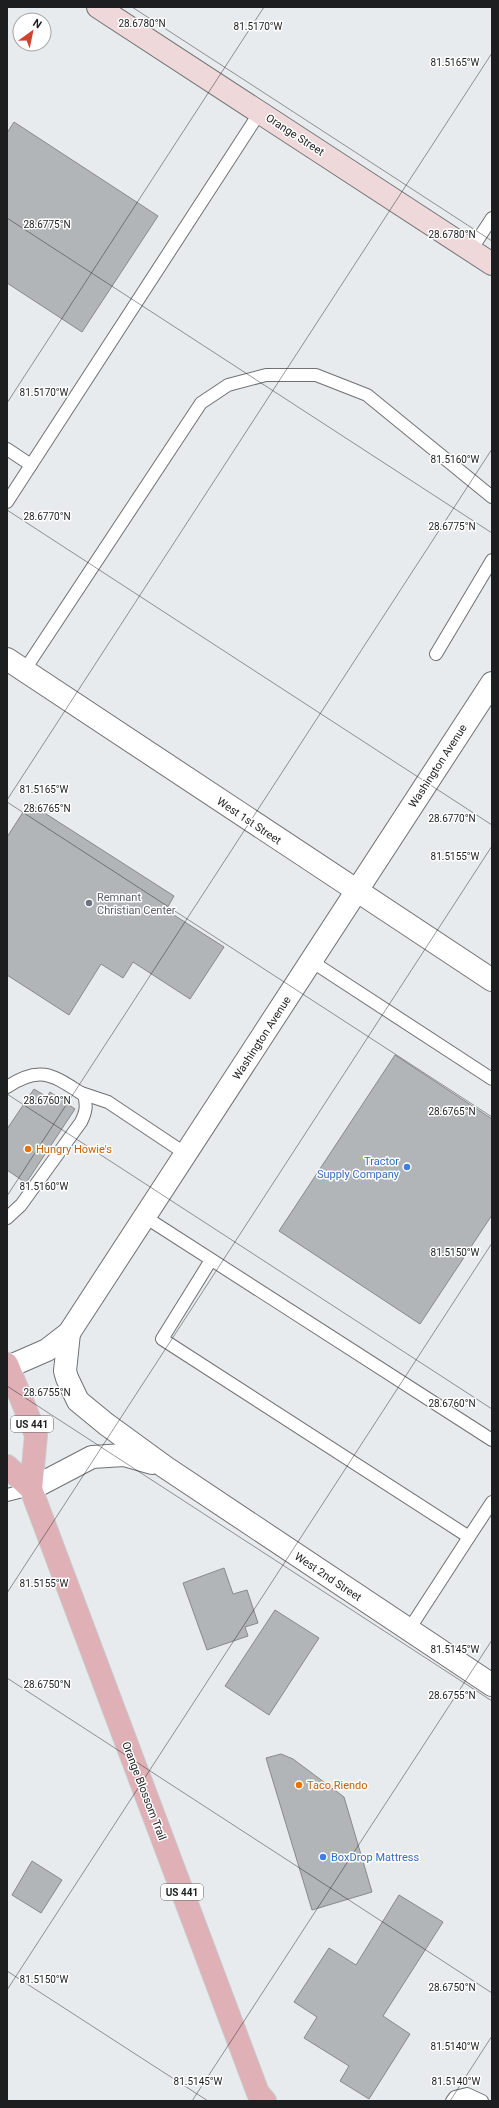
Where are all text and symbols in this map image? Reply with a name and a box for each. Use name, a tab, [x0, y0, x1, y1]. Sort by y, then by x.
north arrow	[12, 12, 52, 52]
text: N	[30, 16, 44, 32]
text: 28.6780°N	[118, 18, 166, 29]
text: 81.5170°W	[234, 21, 283, 32]
text: 81.5165°W	[431, 57, 480, 68]
street label: Orange Street	[263, 111, 327, 159]
text: 28.6775°N	[23, 219, 71, 230]
text: 28.6780°N	[428, 229, 476, 240]
text: 81.5170°W	[20, 387, 69, 398]
text: 81.5160°W	[431, 454, 480, 465]
text: 28.6770°N	[23, 511, 71, 522]
text: 28.6775°N	[428, 521, 476, 532]
street label: Washington Avenue	[406, 722, 470, 810]
text: 81.5165°W	[20, 784, 69, 795]
street label: West 1st Street	[214, 795, 284, 847]
text: 28.6765°N	[23, 803, 71, 814]
text: 28.6770°N	[428, 813, 476, 824]
text: 81.5155°W	[431, 851, 480, 862]
place label: Remnant Christian Center	[97, 891, 176, 917]
marker: Remnant Christian Center	[84, 898, 94, 908]
street label: Washington Avenue	[230, 994, 294, 1082]
text: 28.6760°N	[23, 1095, 71, 1106]
text: 28.6765°N	[428, 1106, 476, 1117]
place label: Hungry Howie's	[36, 1143, 112, 1156]
marker: Hungry Howie's	[23, 1144, 33, 1154]
place label: Tractor Supply Company	[317, 1155, 400, 1181]
marker: Tractor Supply Company	[402, 1162, 412, 1172]
text: 81.5160°W	[20, 1181, 69, 1192]
text: 81.5150°W	[431, 1247, 480, 1258]
text: 28.6755°N	[23, 1387, 71, 1398]
text: 28.6760°N	[428, 1398, 476, 1409]
road number: US 441	[11, 1416, 53, 1432]
street label: West 2nd Street	[292, 1550, 364, 1604]
text: 81.5155°W	[20, 1578, 69, 1589]
text: 81.5145°W	[431, 1644, 480, 1655]
text: 28.6750°N	[23, 1679, 71, 1690]
text: 28.6755°N	[428, 1690, 476, 1701]
street label: Orange Blossom Trail	[119, 1740, 169, 1842]
place label: Taco Riendo	[307, 1779, 368, 1792]
marker: Taco Riendo	[294, 1780, 304, 1790]
place label: BoxDrop Mattress	[331, 1851, 419, 1864]
marker: BoxDrop Mattress	[318, 1852, 328, 1862]
road number: US 441	[161, 1884, 203, 1900]
text: 81.5150°W	[20, 1974, 69, 1985]
text: 28.6750°N	[428, 1982, 476, 1993]
text: 81.5140°W	[431, 2041, 480, 2052]
text: 81.5145°W	[174, 2076, 223, 2087]
text: 81.5140°W	[432, 2076, 481, 2087]

